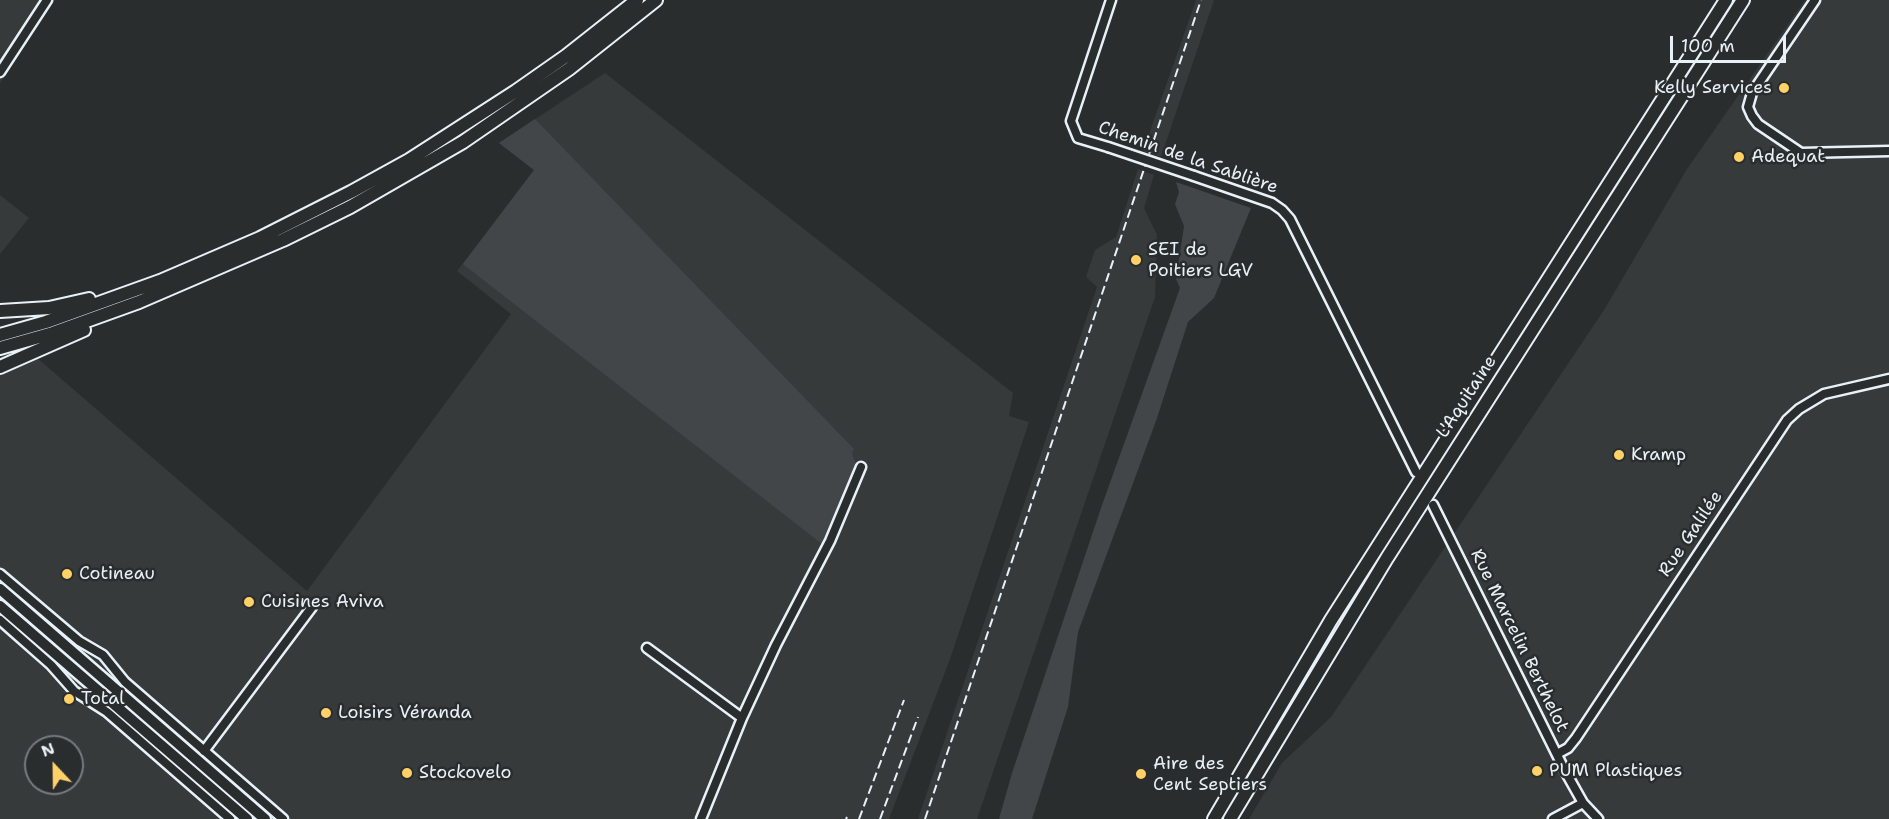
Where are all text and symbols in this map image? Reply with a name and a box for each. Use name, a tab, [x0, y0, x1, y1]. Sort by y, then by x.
scale bar	[1673, 24, 1788, 62]
text: 100 m	[1681, 34, 1735, 58]
place label: Kelly Services	[1654, 77, 1772, 99]
marker: Kelly Services	[1777, 81, 1791, 95]
street label: Chemin de la Sablière	[1095, 117, 1281, 199]
place label: Adequat	[1751, 146, 1825, 168]
marker: Adequat	[1732, 150, 1746, 164]
place label: SEI de Poitiers LGV	[1148, 239, 1253, 282]
marker: SEI de Poitiers LGV	[1129, 253, 1143, 267]
street label: L'Aquitaine	[1432, 352, 1502, 442]
place label: Kramp	[1631, 444, 1686, 466]
marker: Kramp	[1612, 448, 1626, 462]
street label: Rue Galilée	[1654, 487, 1728, 581]
street label: Rue Marcelin Berthelot	[1465, 546, 1573, 736]
place label: Cotineau	[79, 563, 155, 585]
marker: Cotineau	[60, 567, 74, 581]
place label: Cuisines Aviva	[261, 591, 384, 613]
marker: Cuisines Aviva	[242, 595, 256, 609]
place label: Total	[81, 688, 125, 710]
marker: Total	[62, 692, 76, 706]
place label: Loisirs Véranda	[338, 702, 472, 724]
marker: Loisirs Véranda	[319, 706, 333, 720]
north arrow	[24, 735, 84, 795]
text: N	[38, 738, 58, 762]
place label: Aire des Cent Septiers	[1153, 753, 1267, 795]
place label: PUM Plastiques	[1549, 760, 1682, 782]
place label: Stockovelo	[419, 762, 511, 784]
marker: PUM Plastiques	[1530, 764, 1544, 778]
marker: Stockovelo	[400, 766, 414, 780]
marker: Aire des Cent Septiers	[1134, 767, 1148, 781]

